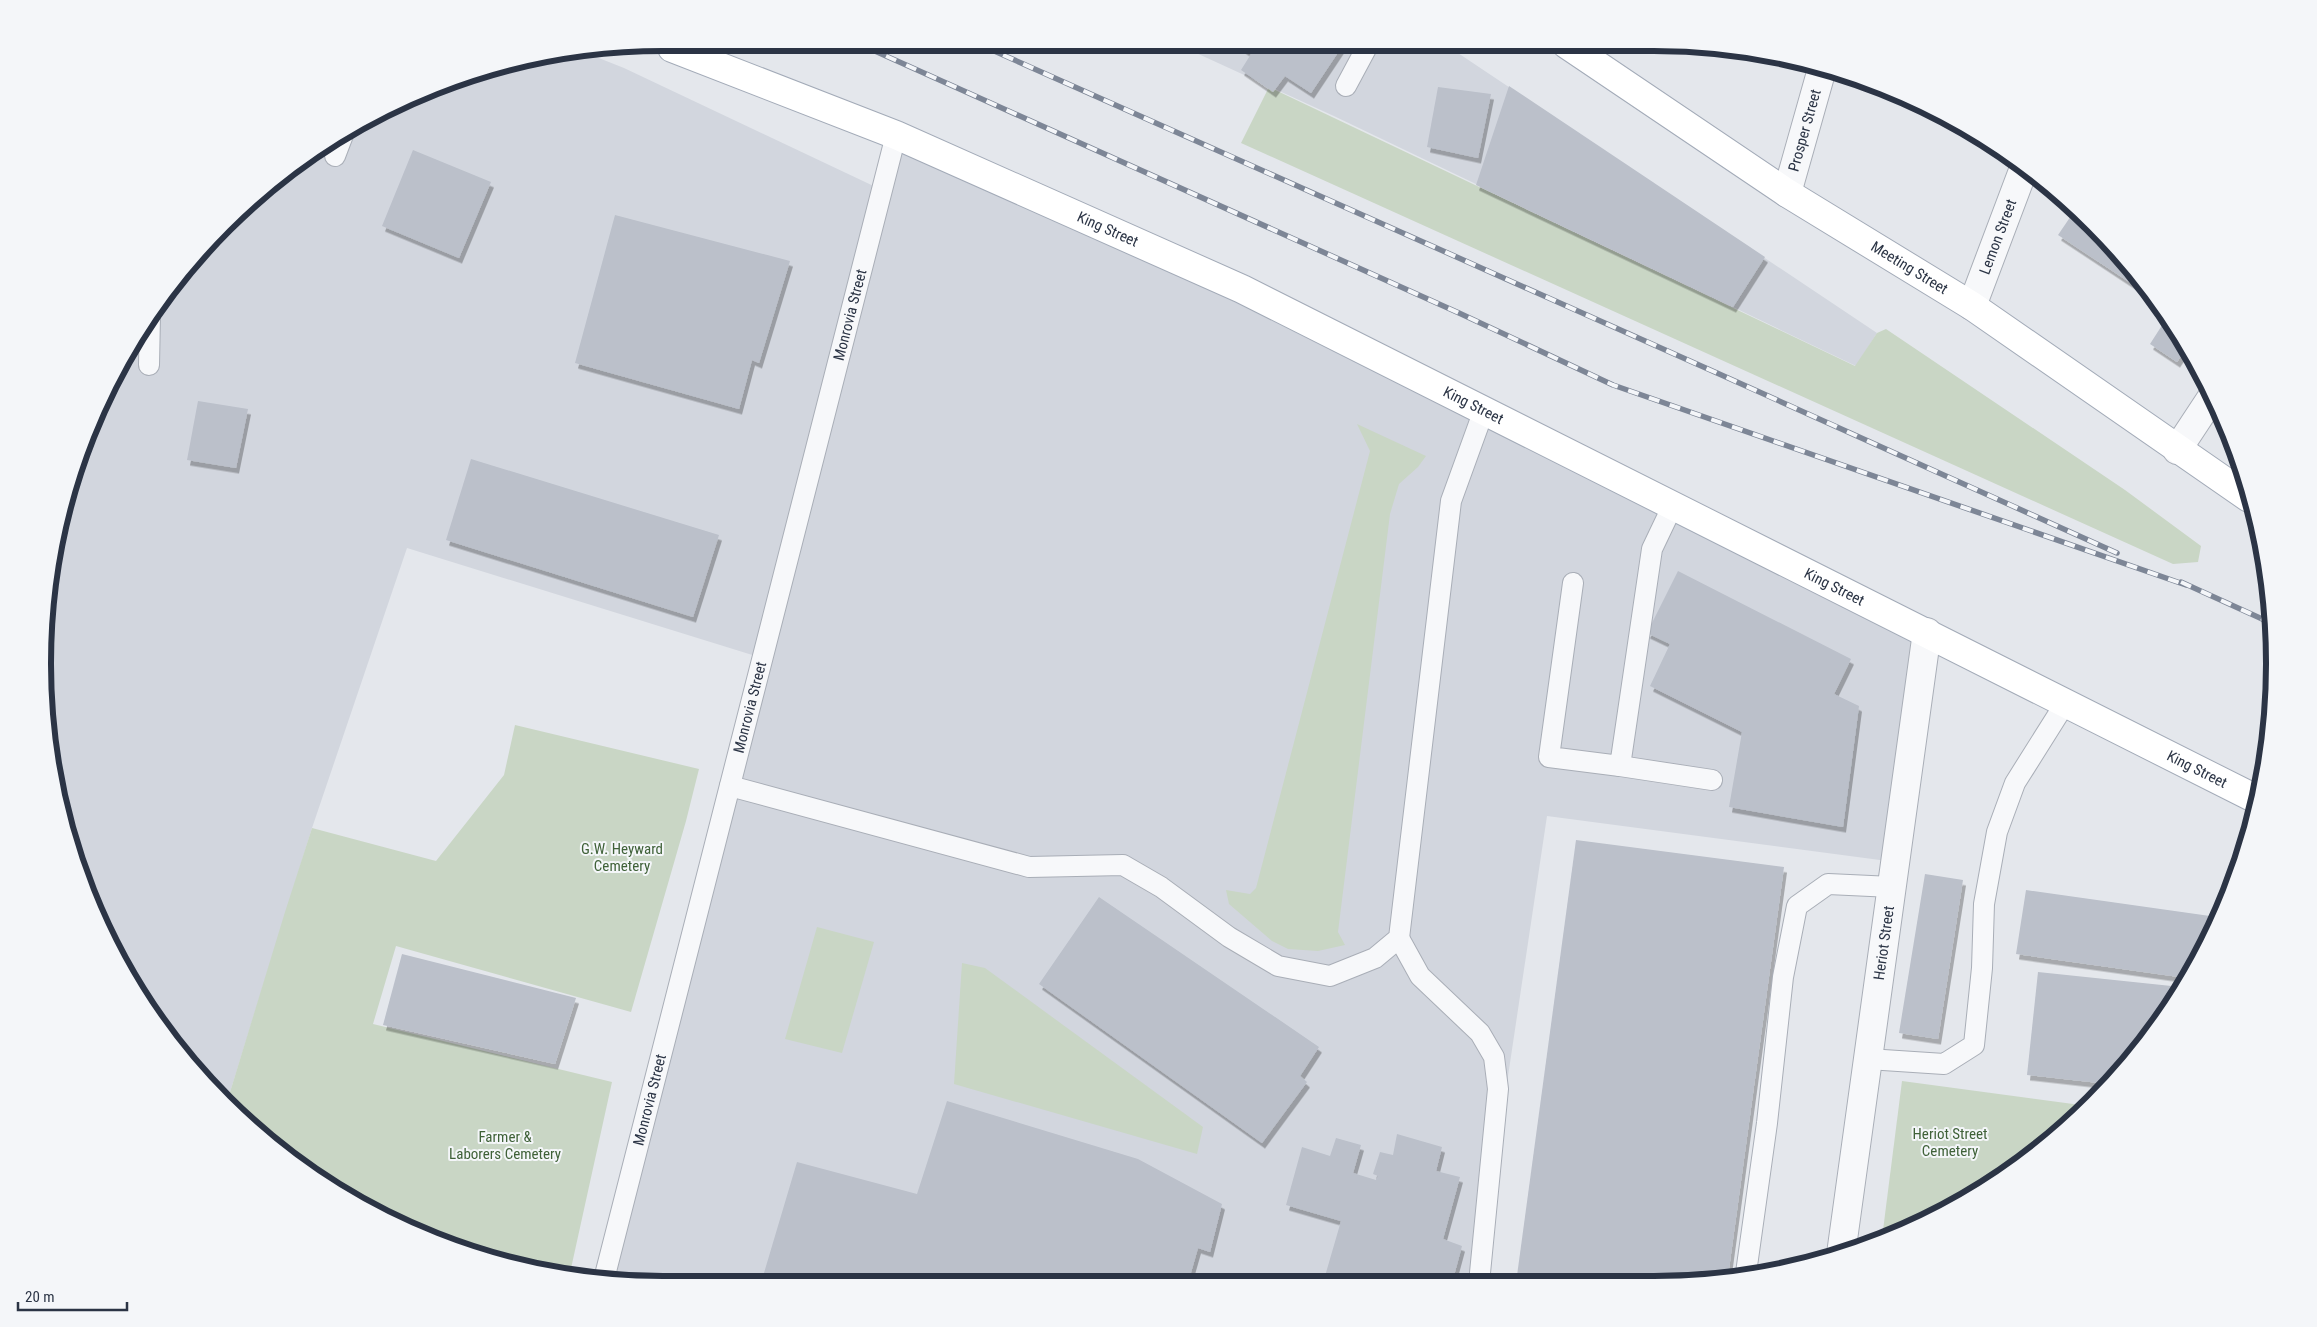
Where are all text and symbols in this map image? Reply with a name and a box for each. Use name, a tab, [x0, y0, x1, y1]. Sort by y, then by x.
street label: Prosper Street	[1784, 87, 1825, 174]
street label: Lemon Street	[1976, 197, 2020, 277]
street label: King Street	[1074, 208, 1141, 251]
street label: Meeting Street	[1868, 238, 1951, 298]
street label: Monrovia Street	[830, 267, 870, 363]
street label: King Street	[1440, 383, 1506, 428]
street label: King Street	[1801, 564, 1867, 610]
street label: Monrovia Street	[730, 660, 770, 755]
street label: King Street	[2164, 747, 2230, 792]
park label: G.W. Heyward Cemetery	[581, 840, 663, 875]
street label: Heriot Street	[1870, 905, 1898, 981]
street label: Monrovia Street	[629, 1052, 670, 1147]
park label: Heriot Street Cemetery	[1913, 1125, 1987, 1160]
park label: Farmer & Laborers Cemetery	[449, 1128, 561, 1163]
scale bar	[18, 1280, 126, 1312]
text: 20 m	[25, 1288, 55, 1306]

